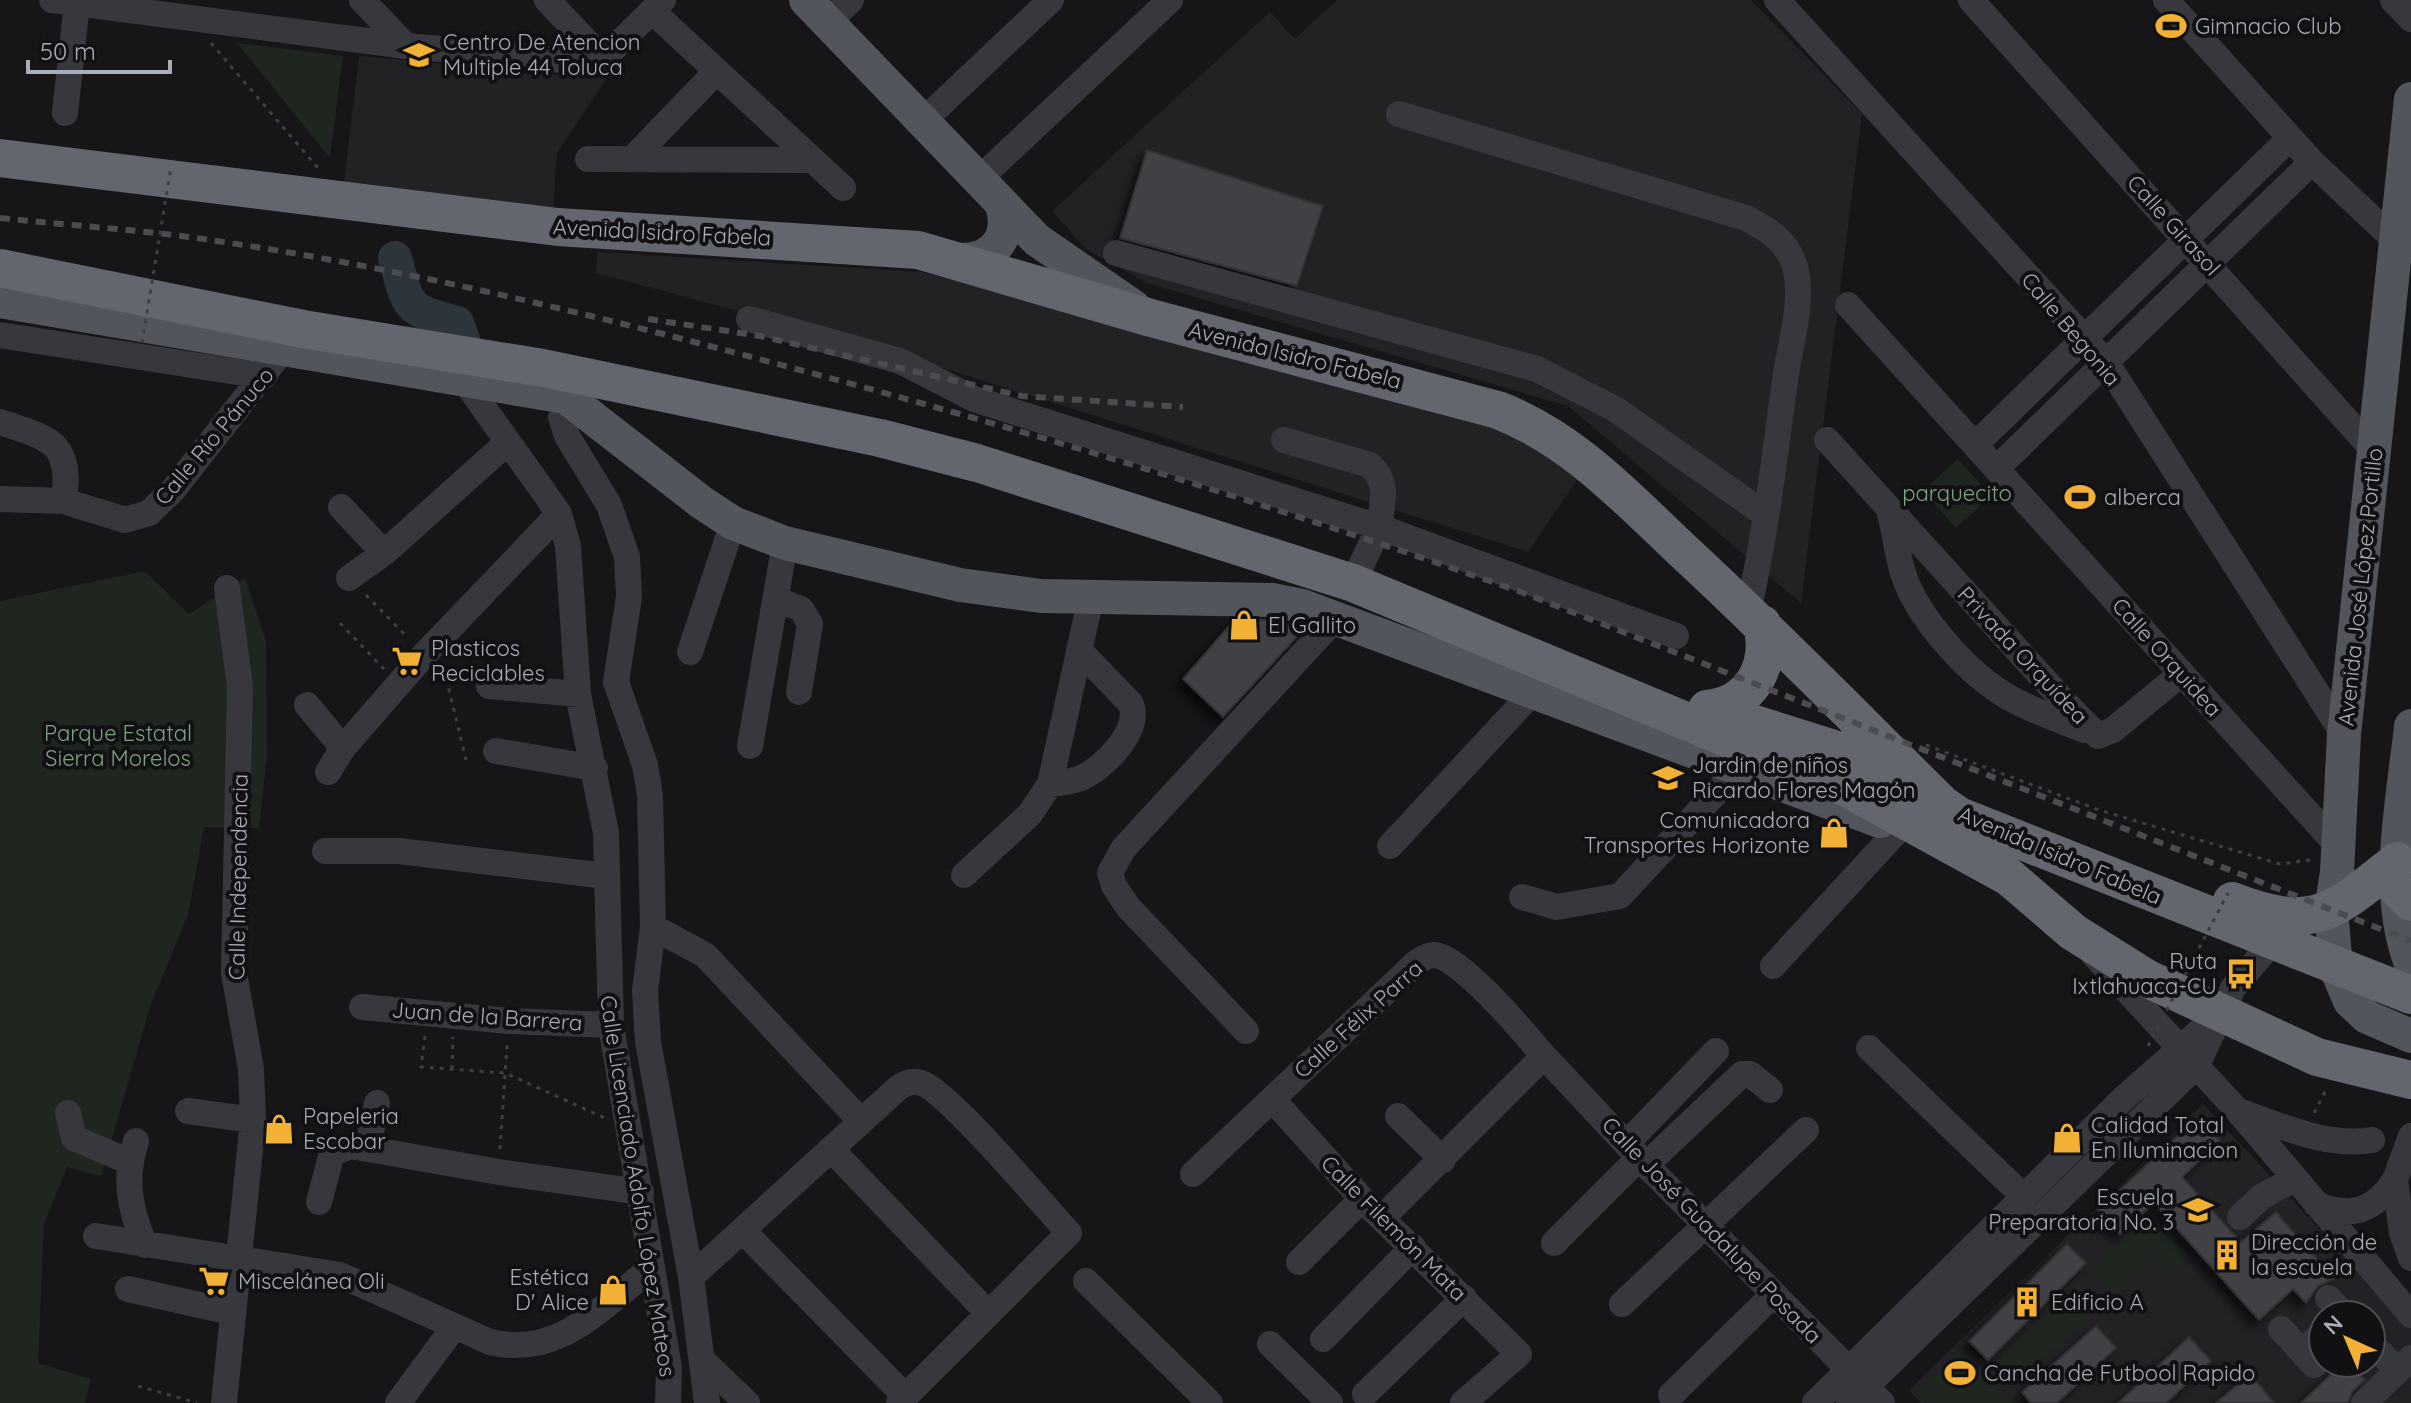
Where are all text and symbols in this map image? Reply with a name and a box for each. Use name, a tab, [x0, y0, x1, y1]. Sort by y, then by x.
sports icon: Gimnacio Club	[2154, 9, 2188, 43]
place label: Gimnacio Club	[2195, 12, 2342, 40]
scale bar	[28, 24, 170, 74]
place label: Centro De Atencion Multiple 44 Toluca	[443, 28, 640, 81]
text: 50 m	[40, 36, 96, 66]
school or university icon: Centro De Atencion Multiple 44 Toluca	[402, 38, 436, 72]
street label: Calle Girasol	[2121, 169, 2227, 281]
street label: Avenida Isidro Fabela	[552, 212, 772, 252]
street label: Calle Begonia	[2015, 266, 2127, 392]
street label: Avenida Isidro Fabela	[1186, 315, 1404, 395]
street label: Calle Río Pánuco	[148, 361, 280, 511]
street label: Avenida José López Portillo	[2331, 446, 2389, 728]
park label: parquecito	[1902, 479, 2012, 507]
sports icon: alberca	[2063, 480, 2097, 514]
place label: alberca	[2104, 483, 2181, 511]
street label: Privada Orquídea	[1952, 580, 2094, 730]
street label: Calle Orquidea	[2106, 592, 2228, 722]
shop icon: El Gallito	[1227, 608, 1261, 642]
place label: El Gallito	[1268, 611, 1356, 639]
place label: Plasticos Reciclables	[431, 634, 545, 687]
supermarket icon: Plasticos Reciclables	[390, 644, 424, 678]
park label: Parque Estatal Sierra Morelos	[44, 719, 192, 772]
place label: Jardin de niños Ricardo Flores Magón	[1692, 751, 1915, 804]
school or university icon: Jardin de niños Ricardo Flores Magón	[1651, 761, 1685, 795]
street label: Calle Independencia	[222, 774, 254, 980]
street label: Avenida Isidro Fabela	[1954, 799, 2166, 911]
place label: Comunicadora Transportes Horizonte	[1584, 806, 1810, 859]
shop icon: Comunicadora Transportes Horizonte	[1817, 816, 1851, 850]
place label: Ruta Ixtlahuaca-CU	[2072, 947, 2217, 1000]
street label: Calle Félix Parra	[1288, 954, 1428, 1084]
bus stop icon: Ruta Ixtlahuaca-CU	[2224, 957, 2258, 991]
street label: Calle Licenciado Adolfo López Mateos	[594, 993, 682, 1379]
street label: Juan de la Barrera	[391, 995, 583, 1037]
place label: Papeleria Escobar	[303, 1102, 399, 1155]
street label: Calle José Guadalupe Posada	[1596, 1111, 1828, 1349]
place label: Calidad Total En Iluminacion	[2091, 1111, 2238, 1164]
shop icon: Papeleria Escobar	[262, 1112, 296, 1146]
shop icon: Calidad Total En Iluminacion	[2050, 1121, 2084, 1155]
street label: Calle Filemón Mata	[1315, 1149, 1473, 1307]
place label: Escuela Preparatoria No. 3	[1988, 1183, 2174, 1236]
school or university icon: Escuela Preparatoria No. 3	[2181, 1193, 2215, 1227]
place label: Dirección de la escuela	[2251, 1228, 2377, 1281]
building icon: Dirección de la escuela	[2210, 1238, 2244, 1272]
place label: Estética D' Alice	[510, 1263, 589, 1316]
supermarket icon: Miscelánea Oli	[197, 1264, 231, 1298]
place label: Miscelánea Oli	[238, 1267, 385, 1295]
shop icon: Estética D' Alice	[596, 1273, 630, 1307]
building icon: Edificio A	[2010, 1285, 2044, 1319]
place label: Edificio A	[2051, 1288, 2144, 1316]
north arrow	[2307, 1299, 2387, 1379]
text: N	[2318, 1309, 2349, 1340]
sports icon: Cancha de Futbool Rapido	[1943, 1356, 1977, 1390]
place label: Cancha de Futbool Rapido	[1984, 1359, 2255, 1387]

